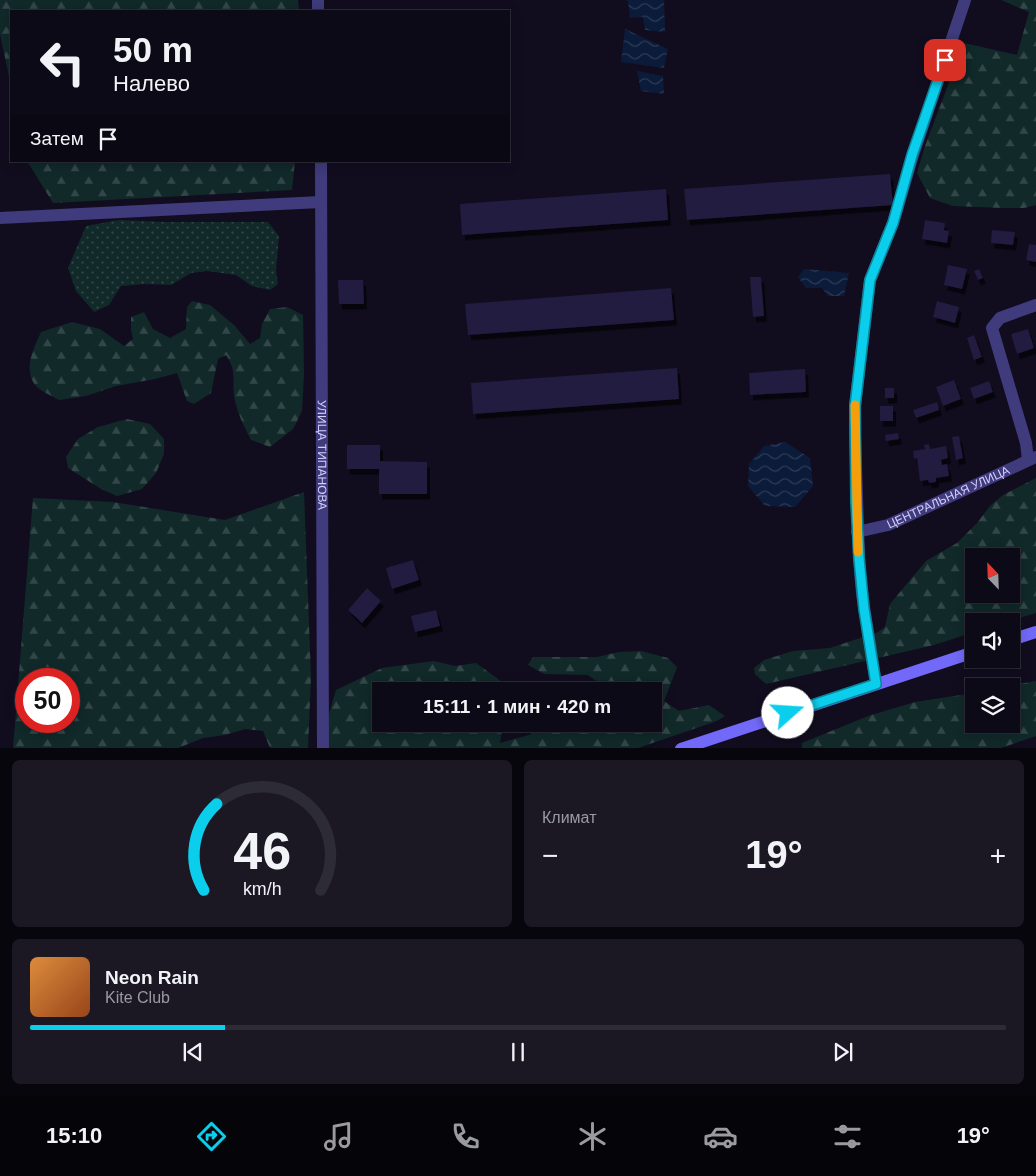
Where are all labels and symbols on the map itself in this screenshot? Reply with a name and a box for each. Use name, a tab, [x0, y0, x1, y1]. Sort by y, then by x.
pin	[924, 39, 966, 81]
street label: УЛИЦА ТИПАНОВА	[315, 400, 329, 510]
street label: ЦЕНТРАЛЬНАЯ УЛИЦА	[885, 463, 1012, 532]
north arrow	[965, 548, 1020, 602]
speed limit sign: 50	[15, 668, 80, 733]
position arrow	[761, 686, 813, 738]

